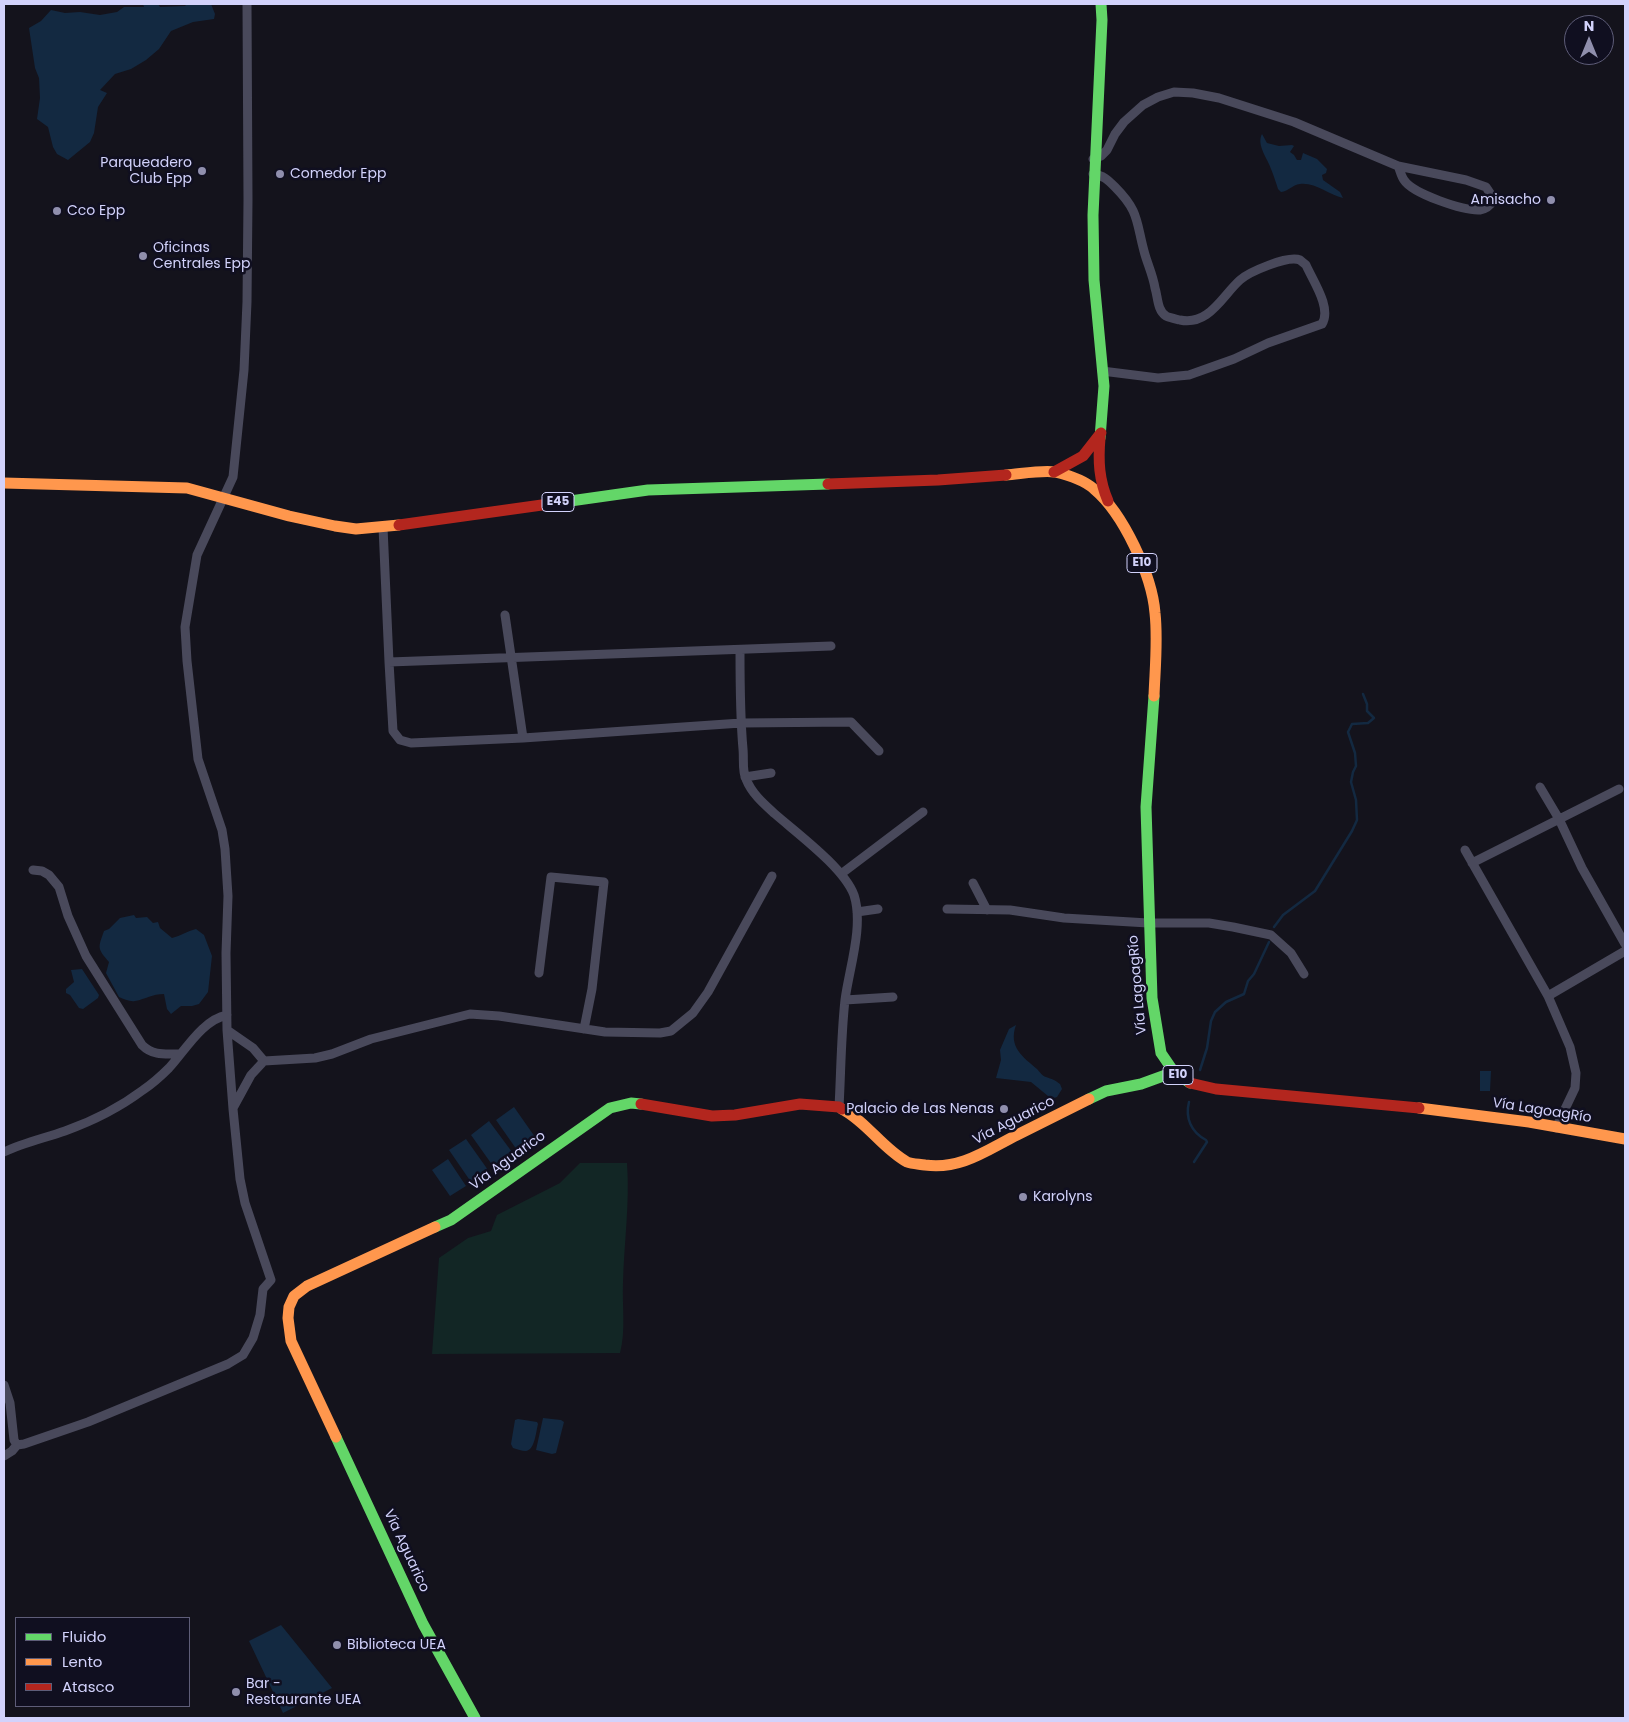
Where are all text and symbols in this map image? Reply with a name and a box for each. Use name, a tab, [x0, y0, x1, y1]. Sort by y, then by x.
north arrow	[1564, 15, 1614, 65]
text: N	[1584, 16, 1594, 36]
place label: Parqueadero Club Epp	[100, 155, 192, 188]
marker: Parqueadero Club Epp	[196, 165, 208, 177]
place label: Comedor Epp	[290, 166, 386, 182]
marker: Comedor Epp	[274, 168, 286, 180]
place label: Amisacho	[1471, 192, 1541, 208]
marker: Amisacho	[1545, 194, 1557, 206]
place label: Cco Epp	[67, 203, 125, 219]
marker: Cco Epp	[51, 205, 63, 217]
place label: Oficinas Centrales Epp	[153, 240, 251, 272]
marker: Oficinas Centrales Epp	[137, 250, 149, 262]
road number: E45	[542, 492, 574, 512]
road number: E10	[1127, 554, 1157, 572]
street label: Vía LagoagRío	[1125, 935, 1151, 1035]
road number: E10	[1163, 1066, 1193, 1084]
street label: Vía Aguarico	[970, 1093, 1058, 1149]
street label: Vía LagoagRío	[1491, 1095, 1593, 1127]
place label: Palacio de Las Nenas	[846, 1101, 994, 1117]
marker: Palacio de Las Nenas	[998, 1103, 1010, 1115]
street label: Vía Aguarico	[467, 1128, 549, 1194]
place label: Karolyns	[1033, 1189, 1093, 1205]
marker: Karolyns	[1017, 1191, 1029, 1203]
street label: Vía Aguarico	[379, 1507, 433, 1595]
legend	[15, 1617, 190, 1707]
text: Fluido	[62, 1626, 106, 1647]
place label: Biblioteca UEA	[347, 1637, 446, 1653]
marker: Biblioteca UEA	[331, 1639, 343, 1651]
text: Lento	[62, 1651, 102, 1672]
text: Atasco	[62, 1676, 114, 1697]
place label: Bar - Restaurante UEA	[246, 1676, 361, 1708]
marker: Bar - Restaurante UEA	[230, 1686, 242, 1698]

